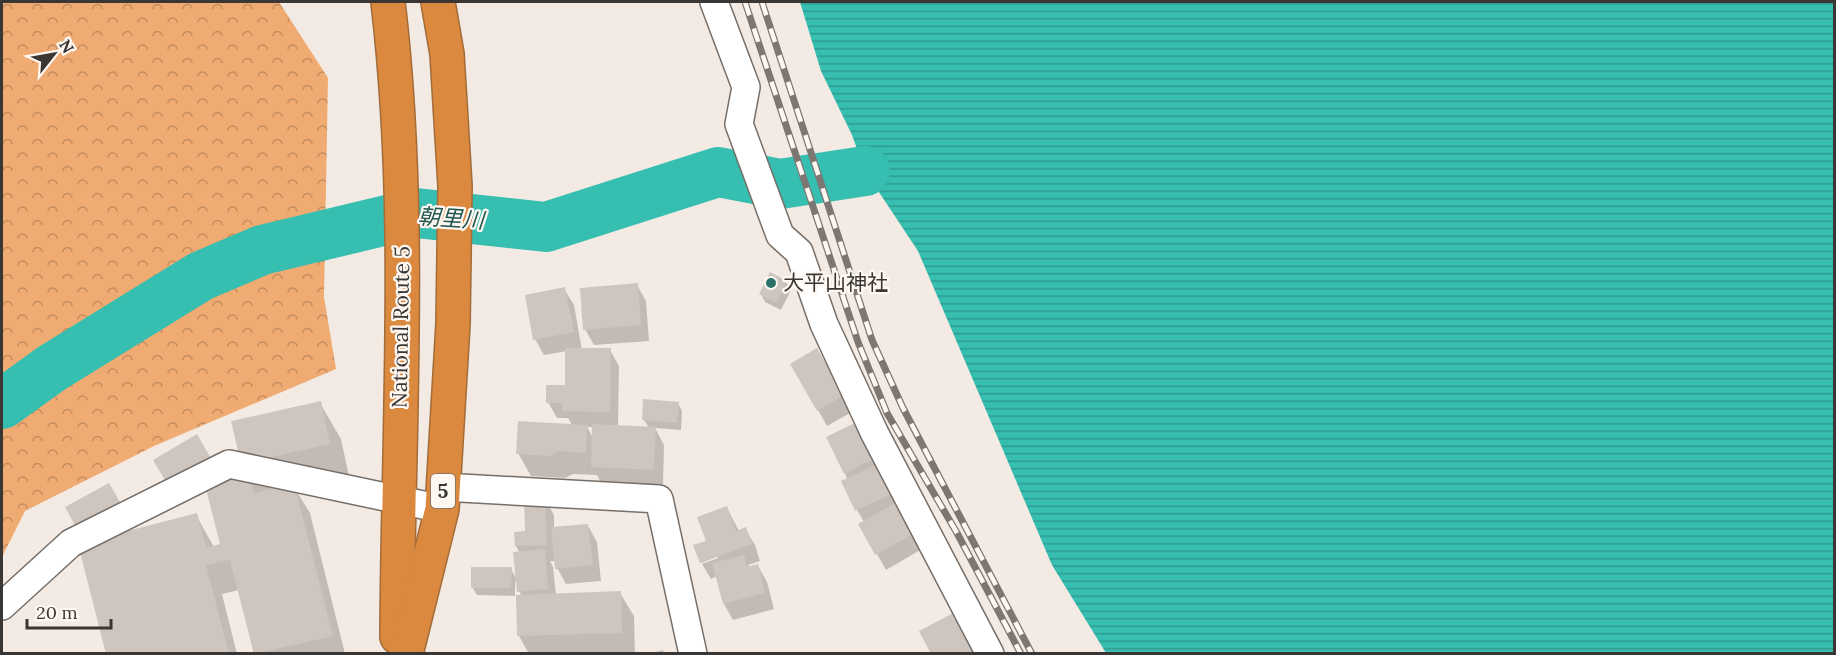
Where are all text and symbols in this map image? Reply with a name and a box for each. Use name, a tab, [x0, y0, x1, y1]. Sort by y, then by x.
north arrow	[24, 24, 84, 84]
text: N	[55, 36, 79, 57]
water label: 朝里川	[417, 202, 487, 234]
street label: National Route 5	[386, 246, 415, 408]
place label: 大平山神社	[783, 269, 888, 296]
marker: 大平山神社	[764, 276, 778, 290]
road number: 5	[431, 474, 455, 508]
scale bar	[27, 592, 111, 630]
text: 20 m	[36, 601, 78, 624]

